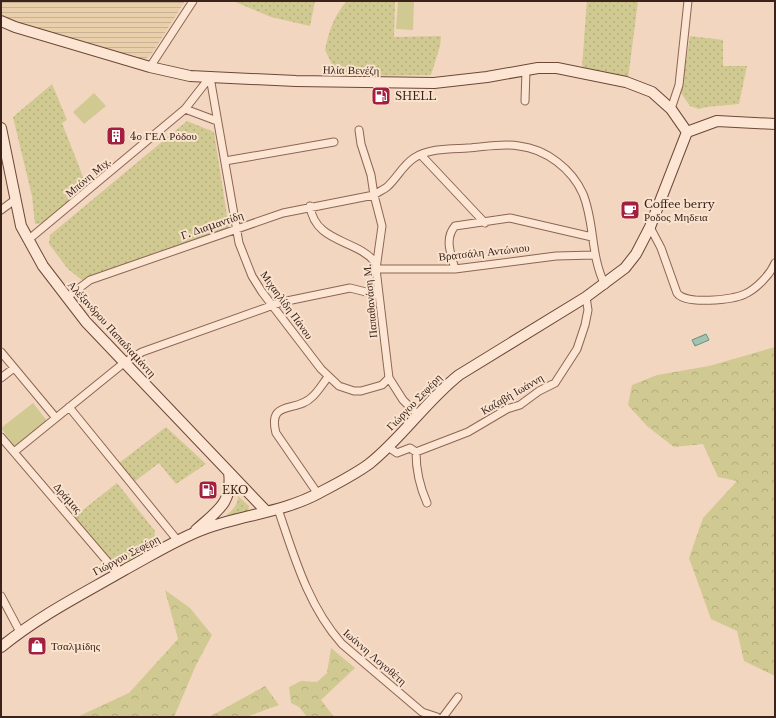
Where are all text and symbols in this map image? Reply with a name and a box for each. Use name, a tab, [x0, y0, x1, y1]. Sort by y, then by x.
street label: Ηλία Βενέζη	[323, 63, 380, 77]
fuel station icon: SHELL	[370, 85, 392, 107]
place label: SHELL	[395, 89, 436, 103]
building icon: 4ο ΓΕΛ Ρόδου	[105, 125, 127, 147]
place label: 4ο ΓΕΛ Ρόδου	[130, 129, 198, 143]
street label: Μπόνη Μιχ.	[62, 154, 114, 200]
place label: Coffee berry Ροδος Μηδεια	[644, 197, 715, 224]
cafe icon: Coffee berry Ροδος Μηδεια	[619, 199, 641, 221]
street label: Γ. Διαμαντίδη	[179, 208, 245, 242]
street label: Βρατσάλη Αντώνιου	[438, 240, 531, 264]
street label: Παπαθανάση Μ.	[360, 263, 380, 339]
street label: Μιχαηλίδη Πάνου	[258, 268, 317, 342]
street label: Αλέξανδρου Παπαδιαμάντη	[65, 278, 159, 381]
street label: Γιώργου Σεφέρη	[383, 370, 445, 433]
street label: Καζαβή Ιωάννη	[478, 370, 546, 418]
fuel station icon: EKO	[197, 479, 219, 501]
street label: Δράμας	[51, 480, 86, 517]
place label: EKO	[222, 483, 249, 497]
street label: Γιώργου Σεφέρη	[90, 531, 162, 579]
street label: Ιωάννη Λογοθέτη	[340, 626, 410, 688]
shop icon: Τσαλμίδης	[26, 635, 48, 657]
place label: Τσαλμίδης	[51, 639, 101, 653]

